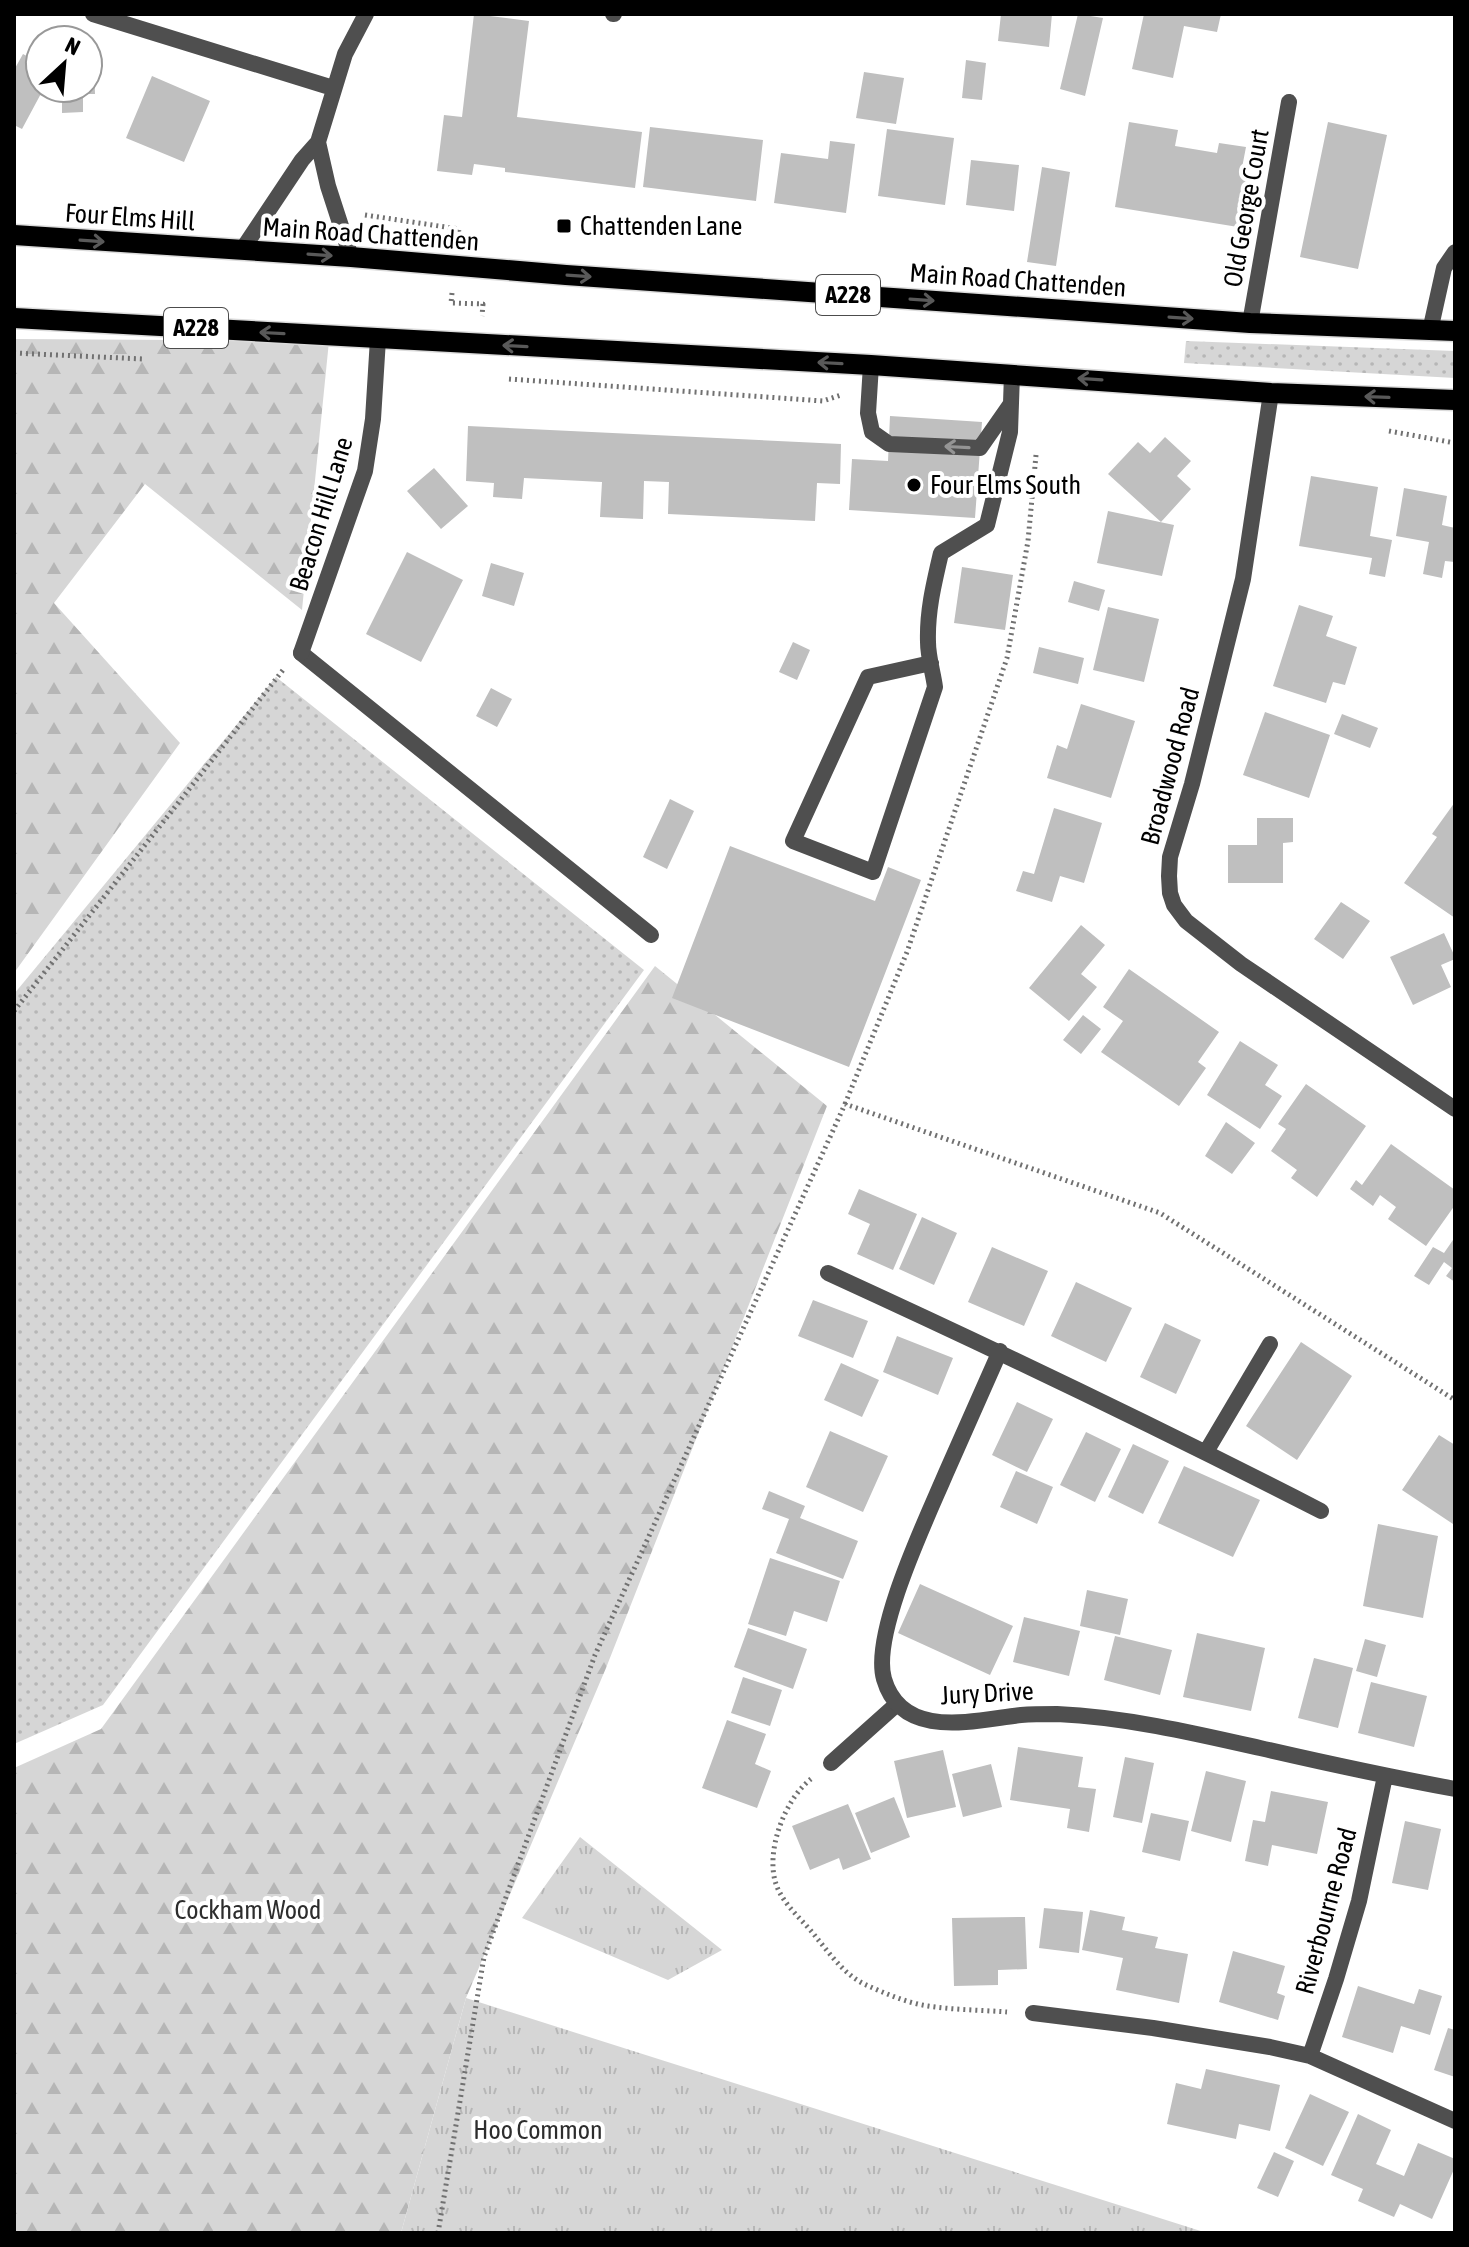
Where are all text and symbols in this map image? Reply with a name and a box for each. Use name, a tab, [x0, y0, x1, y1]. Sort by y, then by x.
north arrow	[24, 24, 104, 104]
text: N	[61, 31, 84, 61]
street label: Old George Court	[1217, 127, 1275, 289]
street label: Four Elms Hill	[64, 197, 196, 237]
street label: Main Road Chattenden	[262, 211, 480, 257]
place label: Chattenden Lane	[580, 211, 742, 241]
marker: Chattenden Lane	[555, 217, 573, 235]
one-way arrow	[78, 234, 105, 249]
one-way arrow	[306, 248, 333, 263]
street label: Main Road Chattenden	[909, 257, 1127, 303]
one-way arrow	[565, 269, 592, 284]
road number: A228	[816, 275, 880, 315]
one-way arrow	[908, 293, 935, 308]
road number: A228	[164, 308, 228, 348]
one-way arrow	[1167, 311, 1194, 326]
one-way arrow	[259, 325, 286, 340]
one-way arrow	[502, 338, 529, 353]
one-way arrow	[817, 355, 844, 370]
one-way arrow	[1077, 371, 1104, 386]
one-way arrow	[1364, 389, 1391, 404]
street label: Beacon Hill Lane	[283, 433, 359, 595]
one-way arrow	[944, 439, 971, 454]
place label: Four Elms South	[930, 470, 1081, 500]
marker: Four Elms South	[905, 476, 923, 494]
street label: Broadwood Road	[1135, 684, 1205, 848]
street label: Jury Drive	[940, 1676, 1034, 1710]
street label: Riverbourne Road	[1289, 1824, 1363, 1998]
park label: Cockham Wood	[175, 1895, 321, 1925]
park label: Hoo Common	[473, 2115, 603, 2145]

